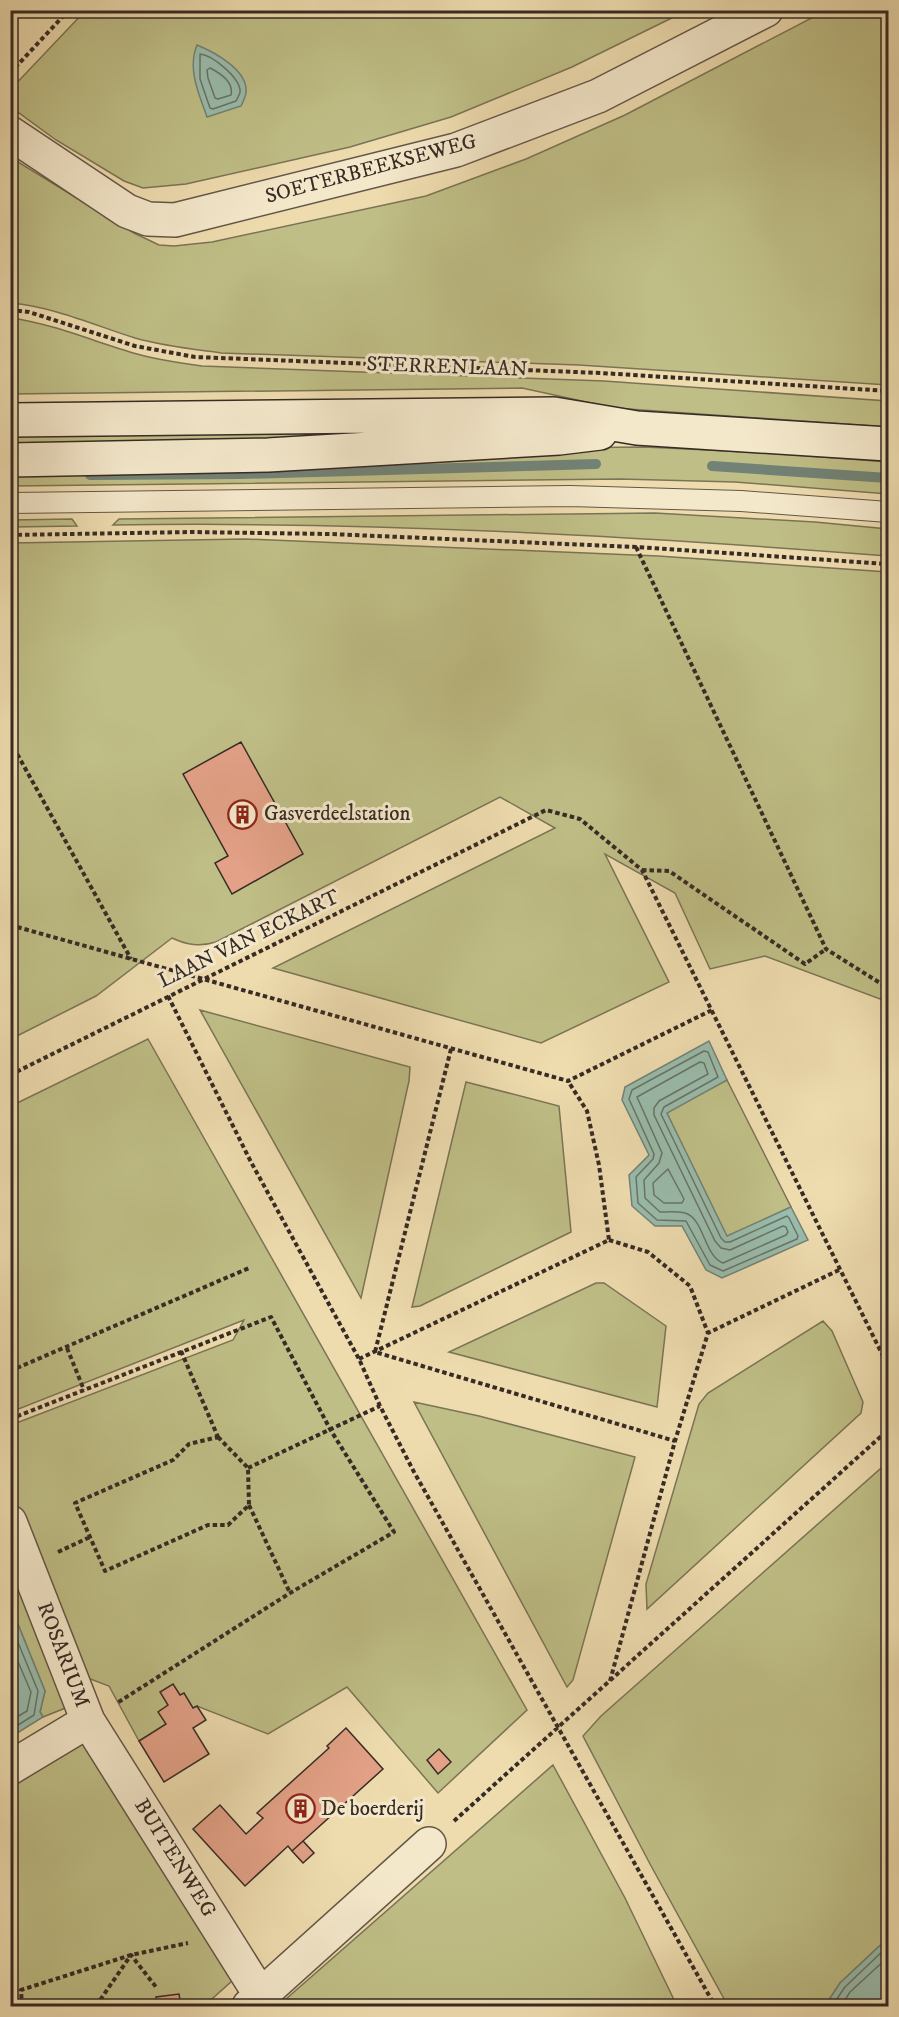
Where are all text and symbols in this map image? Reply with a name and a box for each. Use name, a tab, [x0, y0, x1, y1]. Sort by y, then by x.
street label: SOETERBEEKSEWEG	[263, 128, 480, 210]
street label: STERRENLAAN	[366, 351, 528, 383]
building icon: Gasverdeelstation	[227, 798, 259, 830]
place label: Gasverdeelstation	[264, 801, 410, 827]
street label: LAAN VAN ECKART	[154, 884, 344, 994]
street label: ROSARIUM	[31, 1598, 95, 1712]
building icon: De boerderij	[284, 1793, 316, 1825]
street label: BUITENWEG	[128, 1794, 222, 1922]
place label: De boerderij	[321, 1796, 424, 1822]

